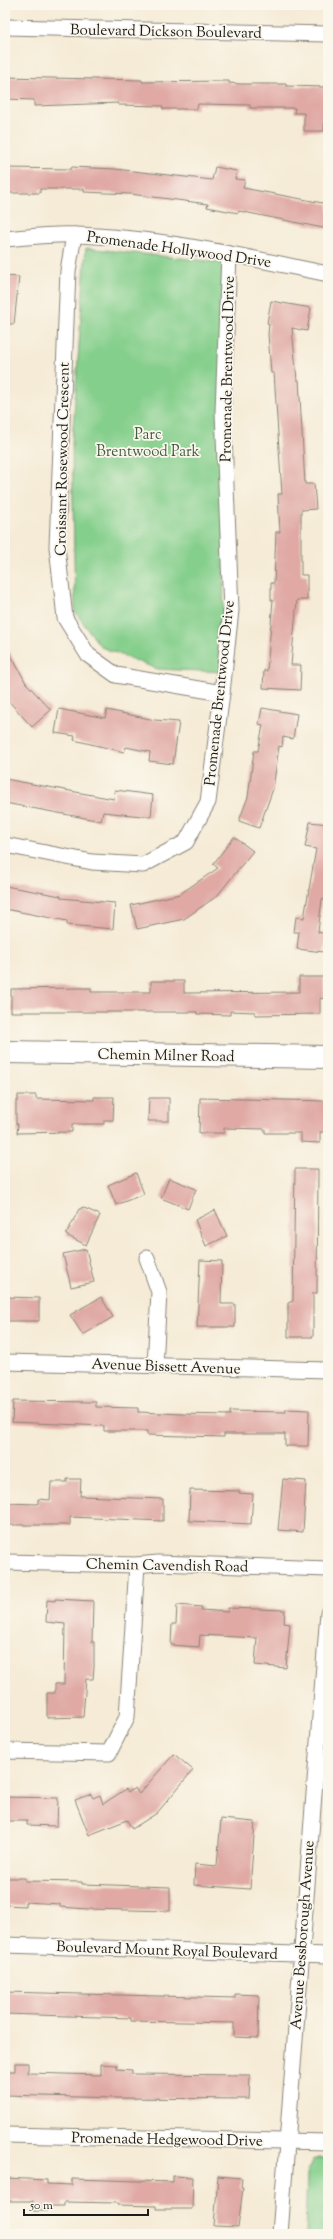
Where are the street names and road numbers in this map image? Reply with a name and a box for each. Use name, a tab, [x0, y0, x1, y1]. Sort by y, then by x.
street label: Boulevard Dickson Boulevard	[70, 20, 263, 45]
street label: Promenade Hollywood Drive	[85, 227, 272, 274]
street label: Promenade Brentwood Drive	[216, 276, 241, 462]
street label: Croissant Rosewood Crescent	[51, 362, 76, 556]
street label: Promenade Brentwood Drive	[200, 599, 241, 787]
street label: Chemin Milner Road	[97, 1045, 235, 1068]
street label: Avenue Bissett Avenue	[91, 1354, 241, 1381]
street label: Chemin Cavendish Road	[86, 1555, 249, 1578]
street label: Avenue Bessborough Avenue	[286, 1840, 321, 2030]
street label: Boulevard Mount Royal Boulevard	[56, 1937, 279, 1966]
street label: Promenade Hedgewood Drive	[71, 2128, 263, 2153]

